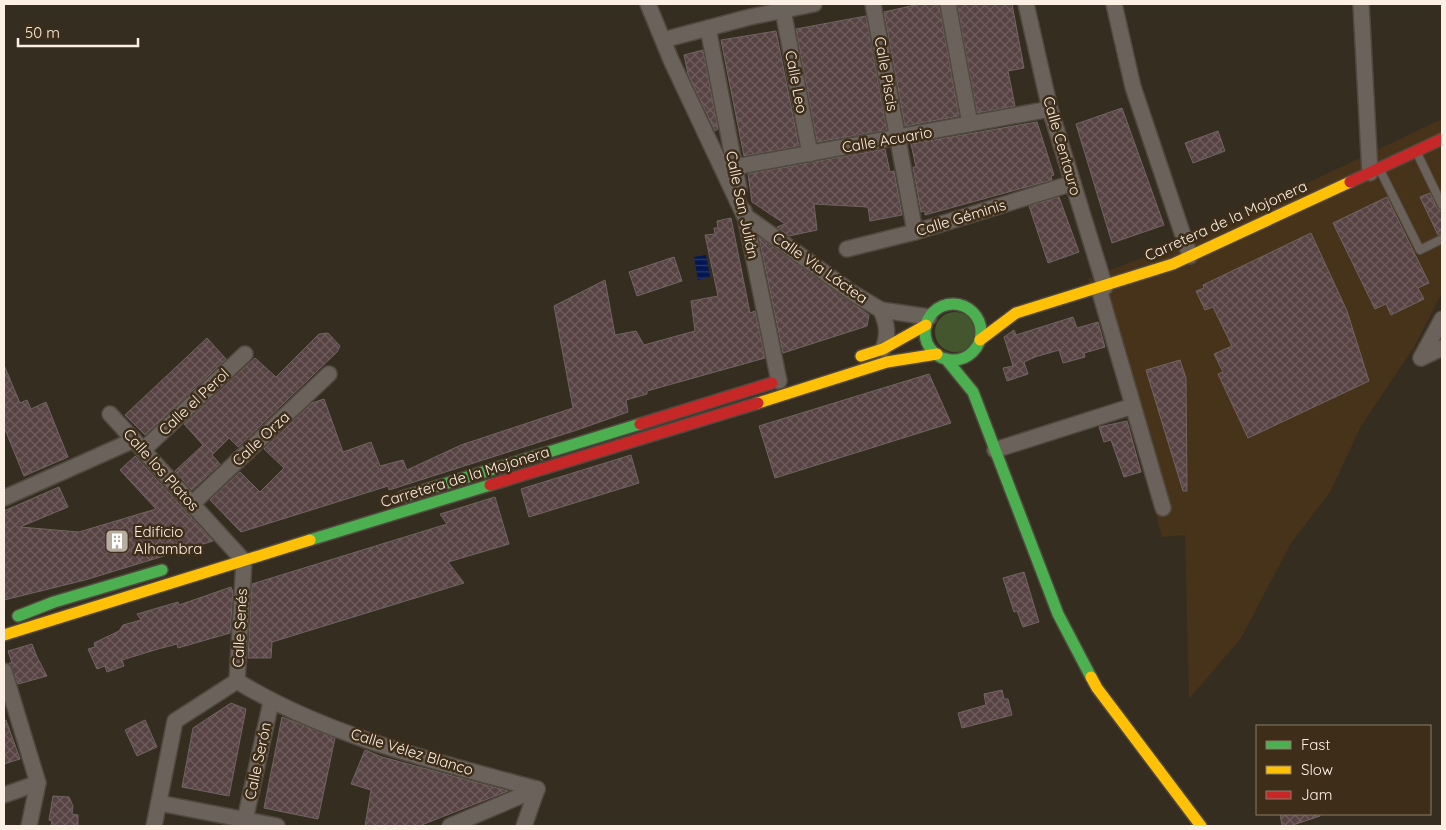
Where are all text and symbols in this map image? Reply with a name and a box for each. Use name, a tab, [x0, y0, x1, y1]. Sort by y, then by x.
scale bar	[18, 15, 138, 47]
text: 50 m	[25, 23, 60, 42]
street label: Calle Piscis	[871, 35, 902, 113]
street label: Calle Leo	[781, 49, 812, 115]
street label: Calle Centauro	[1039, 94, 1086, 198]
street label: Calle Acuario	[840, 122, 934, 157]
street label: Calle San Julián	[722, 149, 763, 261]
street label: Carretera de la Mojonera	[1142, 176, 1310, 265]
street label: Calle Géminis	[914, 195, 1008, 240]
street label: Calle Vía Láctea	[769, 228, 872, 308]
street label: Calle el Perol	[154, 364, 233, 439]
street label: Calle Orza	[228, 407, 293, 470]
street label: Calle los Platos	[119, 425, 203, 515]
street label: Carretera de la Mojonera	[378, 442, 552, 511]
place label: Edificio Alhambra	[134, 522, 202, 558]
building icon: Edificio Alhambra	[104, 528, 130, 554]
street label: Calle Senés	[228, 588, 251, 668]
street label: Calle Serón	[240, 720, 275, 801]
street label: Calle Vélez Blanco	[349, 724, 476, 779]
legend	[1256, 725, 1431, 815]
text: Fast	[1301, 735, 1330, 754]
text: Slow	[1301, 760, 1333, 779]
text: Jam	[1301, 785, 1332, 804]

